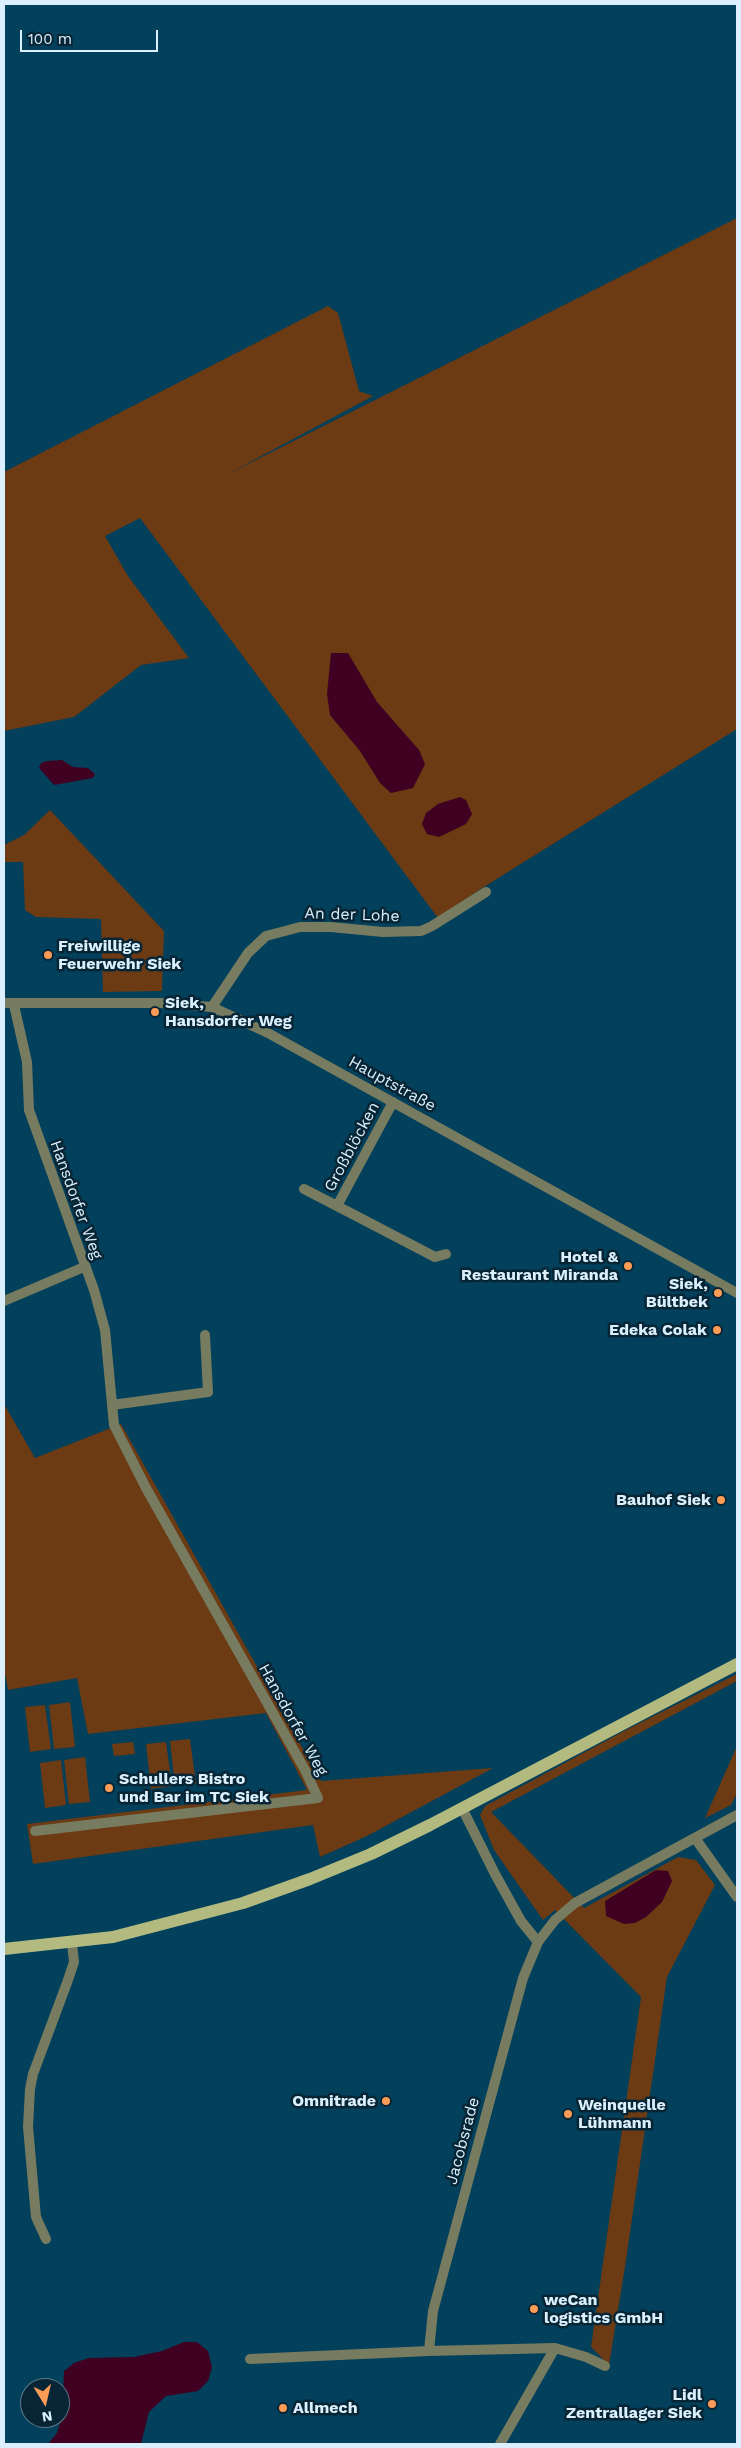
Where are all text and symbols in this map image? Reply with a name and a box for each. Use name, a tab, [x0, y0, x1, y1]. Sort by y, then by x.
scale bar	[22, 20, 160, 52]
text: 100 m	[28, 30, 72, 48]
street label: An der Lohe	[304, 904, 400, 926]
place label: Freiwillige Feuerwehr Siek	[58, 936, 181, 974]
marker: Freiwillige Feuerwehr Siek	[42, 949, 54, 961]
place label: Siek, Hansdorfer Weg	[165, 993, 292, 1031]
marker: Siek, Hansdorfer Weg	[149, 1006, 161, 1018]
street label: Hauptstraße	[345, 1052, 439, 1116]
street label: Großblöcken	[320, 1099, 384, 1195]
street label: Hansdorfer Weg	[46, 1138, 106, 1262]
place label: Hotel & Restaurant Miranda	[461, 1247, 618, 1285]
marker: Hotel & Restaurant Miranda	[622, 1260, 634, 1272]
place label: Siek, Bültbek	[646, 1274, 708, 1312]
marker: Siek, Bültbek	[712, 1287, 724, 1299]
place label: Edeka Colak	[609, 1320, 707, 1340]
marker: Edeka Colak	[711, 1324, 723, 1336]
place label: Bauhof Siek	[616, 1490, 711, 1510]
marker: Bauhof Siek	[715, 1494, 727, 1506]
street label: Hansdorfer Weg	[254, 1661, 332, 1779]
place label: Schullers Bistro und Bar im TC Siek	[119, 1769, 269, 1807]
marker: Schullers Bistro und Bar im TC Siek	[103, 1782, 115, 1794]
place label: Omnitrade	[292, 2091, 376, 2111]
marker: Omnitrade	[380, 2095, 392, 2107]
street label: Jacobsrade	[442, 2095, 484, 2187]
place label: Weinquelle Lühmann	[578, 2095, 666, 2133]
marker: Weinquelle Lühmann	[562, 2108, 574, 2120]
place label: weCan logistics GmbH	[544, 2290, 663, 2328]
marker: weCan logistics GmbH	[528, 2303, 540, 2315]
north arrow	[20, 2378, 70, 2428]
place label: Lidl Zentrallager Siek	[566, 2385, 702, 2423]
place label: Allmech	[293, 2398, 358, 2418]
marker: Lidl Zentrallager Siek	[706, 2398, 718, 2410]
marker: Allmech	[277, 2402, 289, 2414]
text: N	[41, 2408, 54, 2426]

